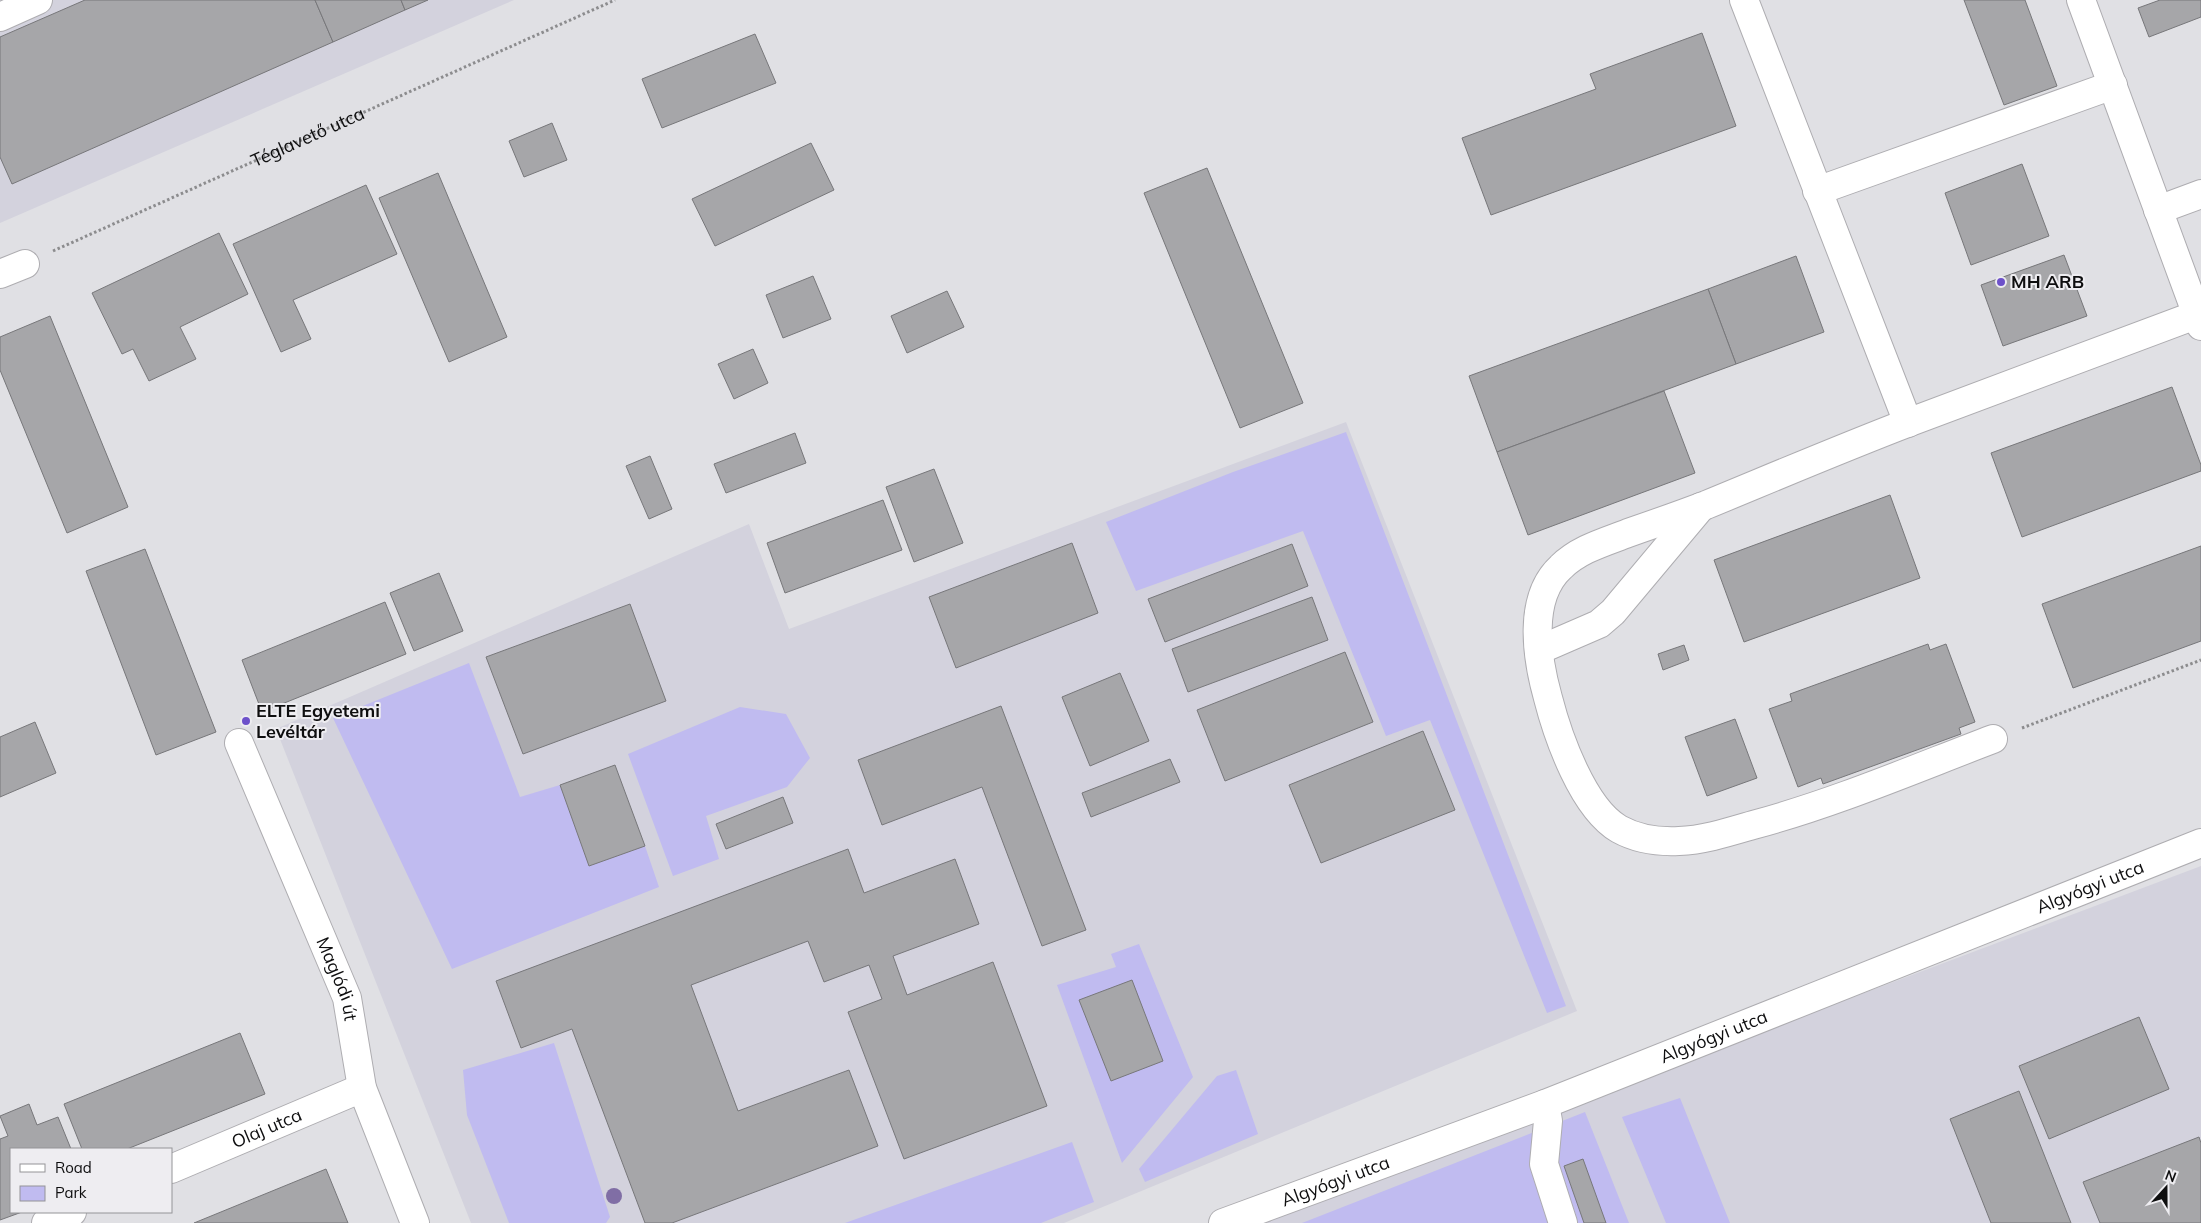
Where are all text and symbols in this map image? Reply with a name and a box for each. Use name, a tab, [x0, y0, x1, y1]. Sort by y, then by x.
street label: Téglavető utca	[247, 101, 368, 172]
place label: MH ARB	[2011, 270, 2084, 293]
marker: MH ARB	[1995, 276, 2007, 288]
place label: ELTE Egyetemi Levéltár	[256, 699, 380, 743]
marker: ELTE Egyetemi Levéltár	[240, 715, 252, 727]
street label: Algyógyi utca	[2033, 855, 2147, 918]
street label: Maglódi út	[312, 933, 363, 1023]
street label: Algyógyi utca	[1657, 1005, 1771, 1068]
street label: Olaj utca	[228, 1103, 305, 1153]
legend	[10, 1148, 172, 1213]
street label: Algyógyi utca	[1278, 1150, 1393, 1211]
text: Road	[55, 1158, 92, 1177]
north arrow	[2141, 1163, 2191, 1213]
text: N	[2162, 1166, 2179, 1186]
text: Park	[55, 1183, 87, 1202]

